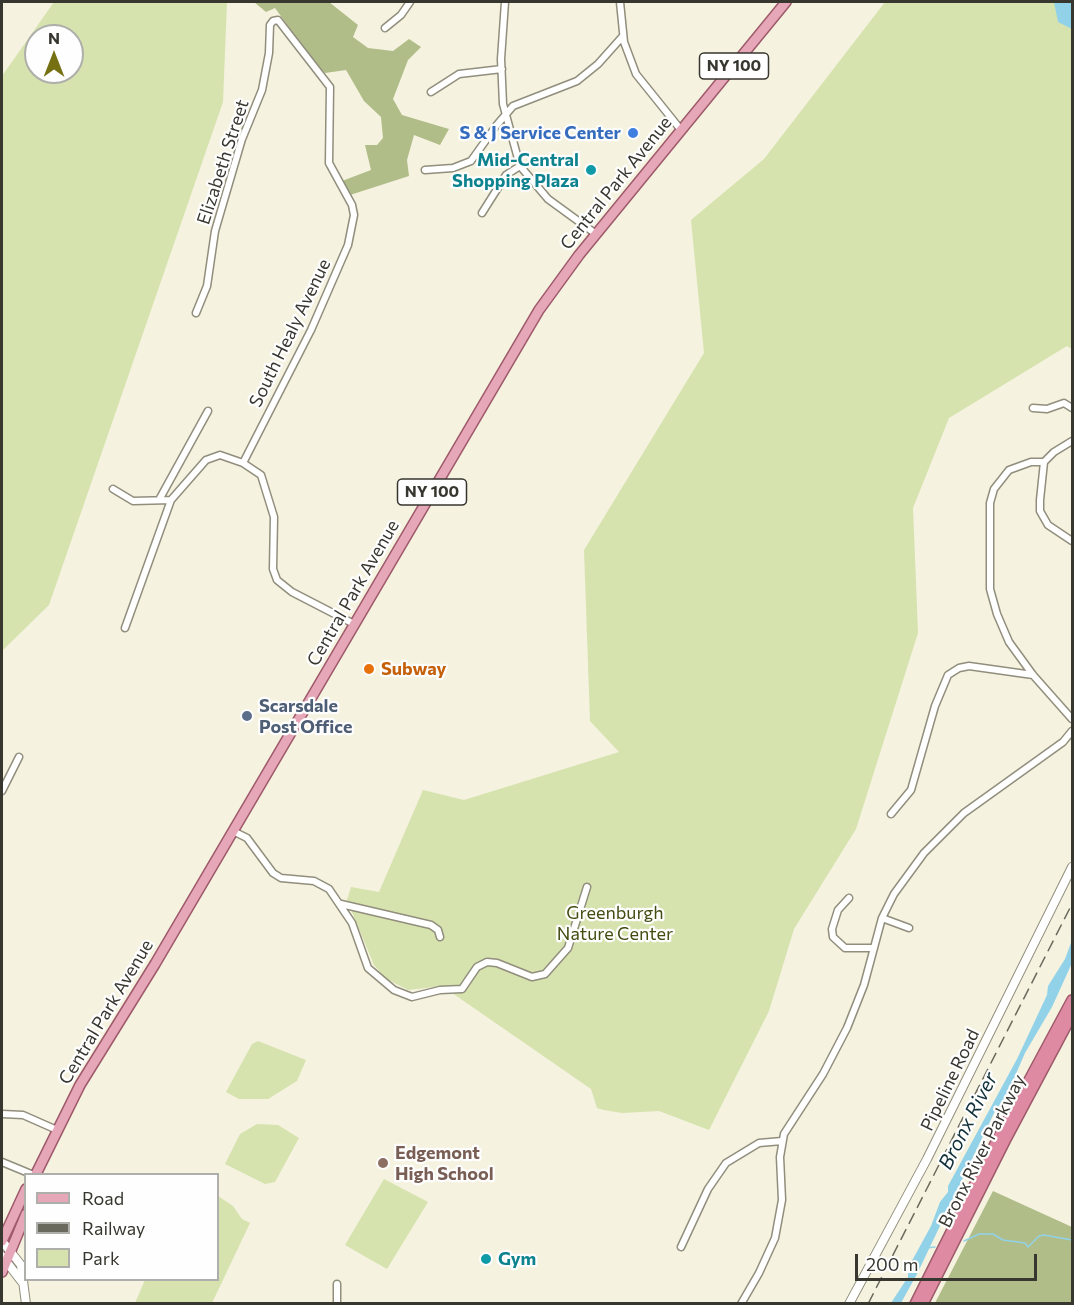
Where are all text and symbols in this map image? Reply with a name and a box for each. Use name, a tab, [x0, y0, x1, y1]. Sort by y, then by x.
north arrow	[24, 24, 84, 84]
text: N	[48, 28, 60, 47]
road number: NY 100	[700, 53, 768, 79]
street label: Elizabeth Street	[193, 97, 253, 227]
street label: Central Park Avenue	[556, 112, 676, 254]
place label: S & J Service Center	[460, 122, 621, 144]
marker: S & J Service Center	[626, 126, 640, 140]
place label: Mid-Central Shopping Plaza	[452, 149, 579, 192]
marker: Mid-Central Shopping Plaza	[584, 163, 598, 177]
street label: South Healy Avenue	[245, 255, 335, 411]
road number: NY 100	[398, 479, 466, 505]
street label: Central Park Avenue	[302, 516, 404, 670]
place label: Subway	[381, 658, 446, 680]
marker: Subway	[362, 662, 376, 676]
place label: Scarsdale Post Office	[259, 695, 352, 738]
marker: Scarsdale Post Office	[240, 709, 254, 723]
park label: Greenburgh Nature Center	[557, 902, 673, 944]
street label: Central Park Avenue	[54, 936, 158, 1088]
street label: Pipeline Road	[916, 1026, 984, 1134]
water label: Bronx River	[933, 1069, 1003, 1173]
street label: Bronx River Parkway	[934, 1071, 1030, 1231]
place label: Edgemont High School	[395, 1142, 494, 1184]
marker: Edgemont High School	[376, 1156, 390, 1170]
legend	[24, 1173, 219, 1281]
text: Road	[82, 1187, 124, 1209]
text: Railway	[82, 1217, 145, 1239]
scale bar	[858, 1242, 1040, 1280]
text: Park	[82, 1247, 120, 1269]
place label: Gym	[498, 1248, 536, 1270]
marker: Gym	[479, 1252, 493, 1266]
text: 200 m	[866, 1253, 919, 1275]

